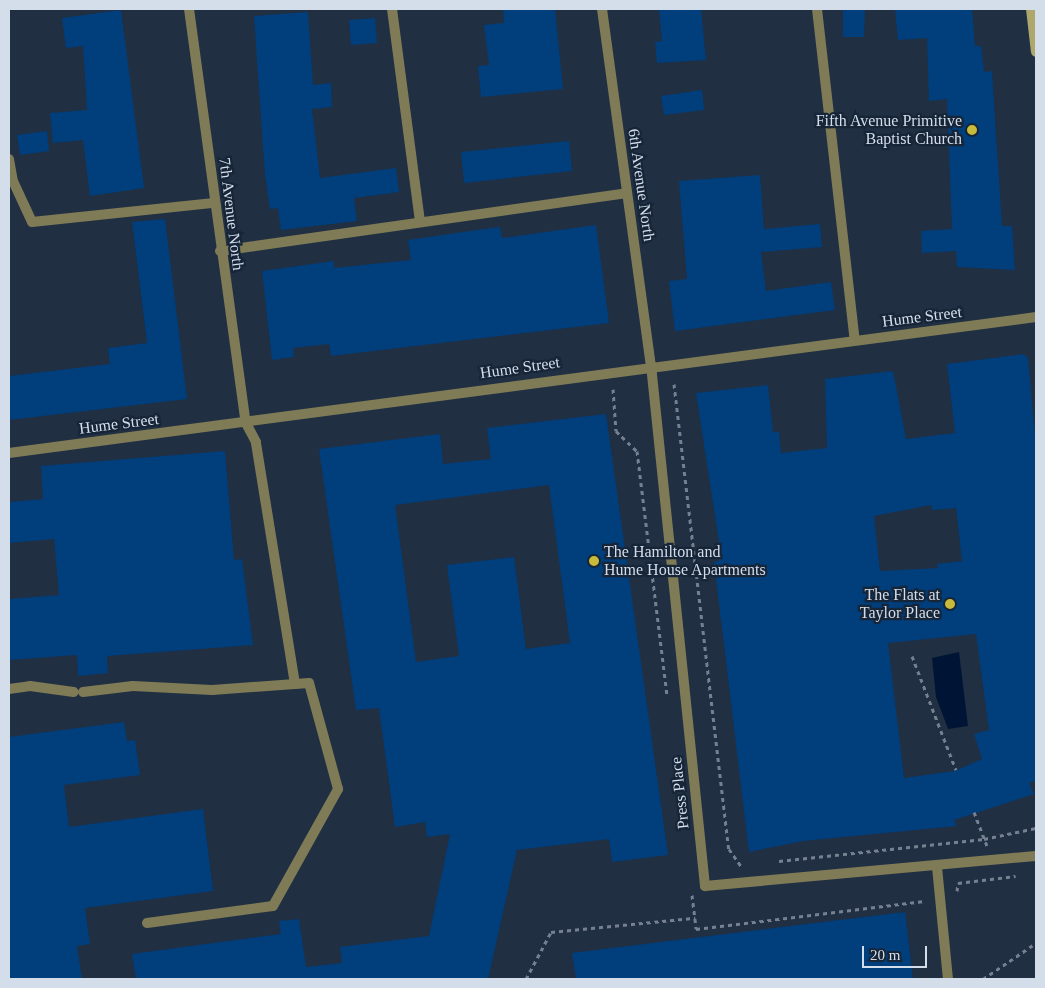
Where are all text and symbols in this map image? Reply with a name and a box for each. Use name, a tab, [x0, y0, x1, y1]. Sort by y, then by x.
place label: Fifth Avenue Primitive Baptist Church	[815, 111, 962, 149]
marker: Fifth Avenue Primitive Baptist Church	[966, 124, 978, 136]
street label: 6th Avenue North	[624, 127, 658, 243]
street label: 7th Avenue North	[215, 156, 247, 272]
street label: Hume Street	[881, 303, 963, 331]
street label: Hume Street	[479, 353, 561, 383]
street label: Hume Street	[78, 410, 160, 438]
place label: The Hamilton and Hume House Apartments	[604, 542, 767, 580]
marker: The Hamilton and Hume House Apartments	[588, 555, 600, 567]
place label: The Flats at Taylor Place	[860, 585, 940, 623]
marker: The Flats at Taylor Place	[944, 598, 956, 610]
street label: Press Place	[667, 756, 693, 830]
scale bar	[865, 936, 930, 968]
text: 20 m	[870, 947, 900, 963]

